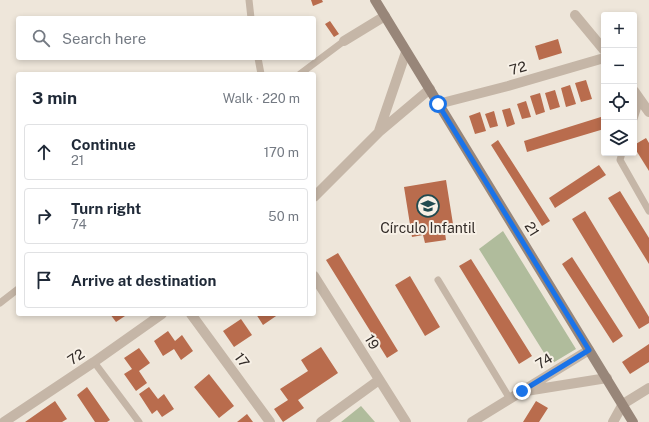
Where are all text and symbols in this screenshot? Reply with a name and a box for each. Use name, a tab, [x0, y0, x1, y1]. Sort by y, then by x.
map controls	[601, 12, 637, 156]
button: +	[601, 12, 637, 48]
search box	[16, 16, 316, 60]
icon: search	[30, 27, 52, 49]
text: Search here	[62, 30, 146, 47]
button: −	[601, 48, 637, 84]
street label: 72	[508, 58, 528, 78]
button: locate	[601, 84, 637, 120]
text: 3 min	[32, 88, 77, 108]
text: Walk · 220 m	[223, 91, 300, 106]
route start	[429, 95, 447, 113]
button: layers	[601, 120, 637, 156]
text: Continue	[71, 136, 136, 153]
icon: ahead	[33, 141, 55, 163]
text: 170 m	[264, 145, 299, 160]
text: 21	[71, 153, 84, 168]
school or university icon: Círculo Infantil	[415, 193, 441, 219]
text: Turn right	[71, 200, 141, 217]
icon: right	[33, 205, 55, 227]
text: 50 m	[268, 209, 299, 224]
text: 74	[71, 217, 87, 232]
street label: 21	[521, 219, 543, 239]
place label: Círculo Infantil	[380, 220, 476, 236]
icon: arrive	[33, 269, 55, 291]
text: Arrive at destination	[71, 272, 216, 289]
street label: 19	[361, 332, 383, 353]
street label: 72	[65, 346, 87, 368]
street label: 17	[231, 350, 253, 370]
street label: 74	[533, 350, 556, 372]
route end	[513, 382, 531, 400]

